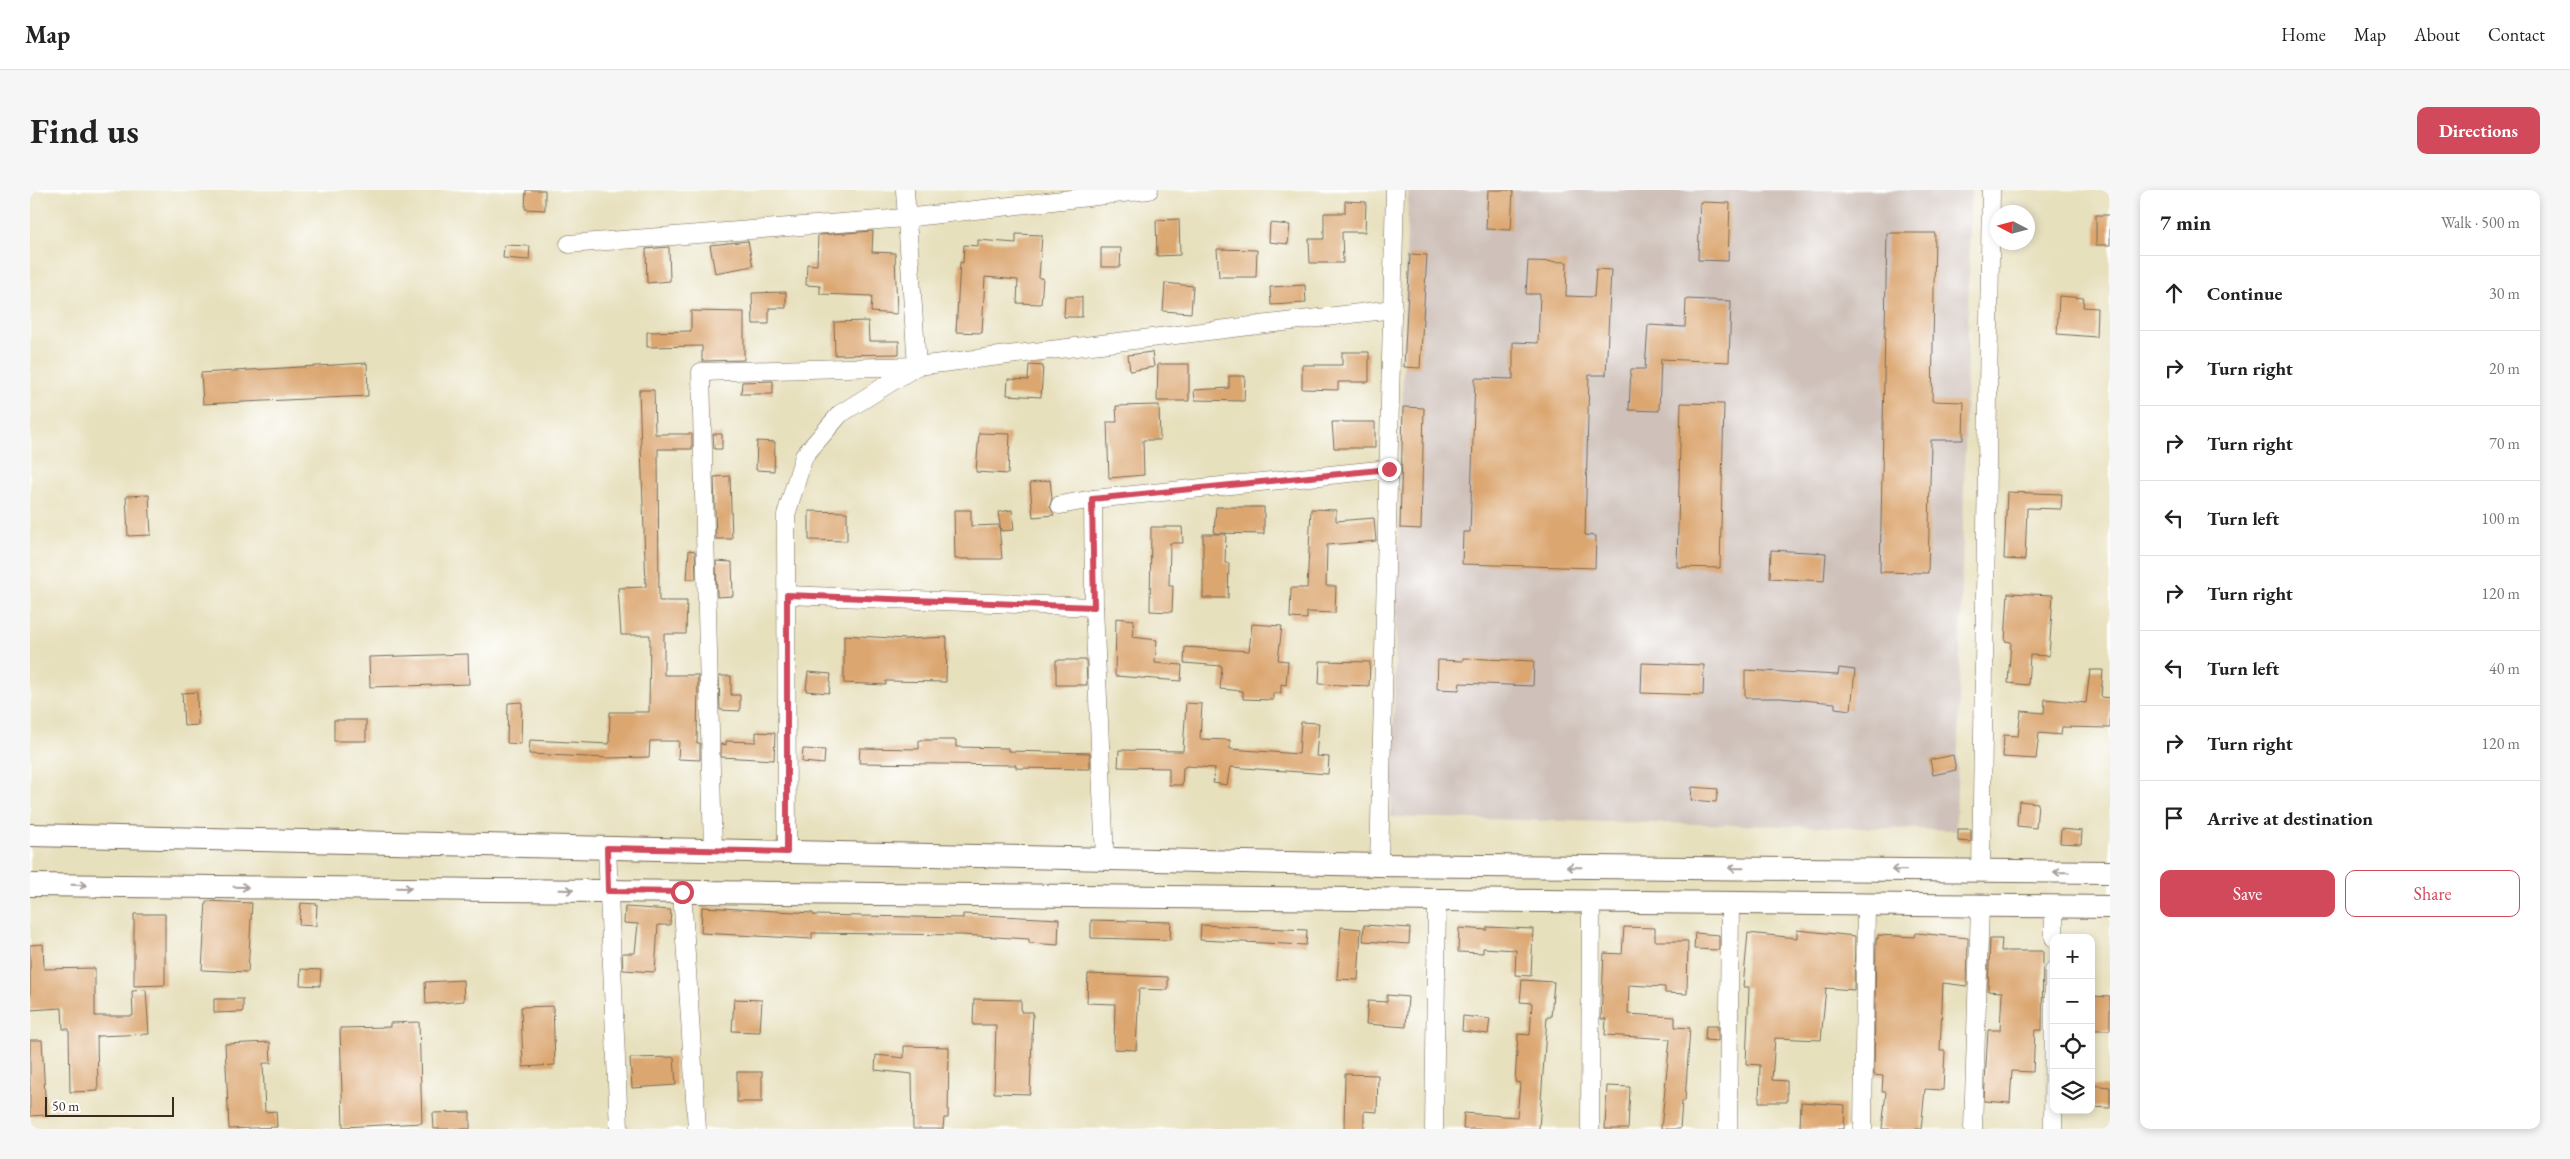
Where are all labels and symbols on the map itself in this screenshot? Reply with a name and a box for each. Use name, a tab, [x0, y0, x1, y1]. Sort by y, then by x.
north arrow	[1990, 205, 2035, 250]
route end	[1378, 458, 1401, 481]
one-way arrow	[1566, 862, 1582, 872]
one-way arrow	[1729, 864, 1745, 873]
one-way arrow	[1891, 865, 1908, 875]
one-way arrow	[2054, 867, 2070, 877]
one-way arrow	[70, 880, 86, 890]
route start	[671, 881, 694, 904]
one-way arrow	[232, 882, 249, 892]
one-way arrow	[395, 884, 411, 893]
one-way arrow	[558, 885, 574, 895]
scale bar	[45, 1094, 174, 1117]

